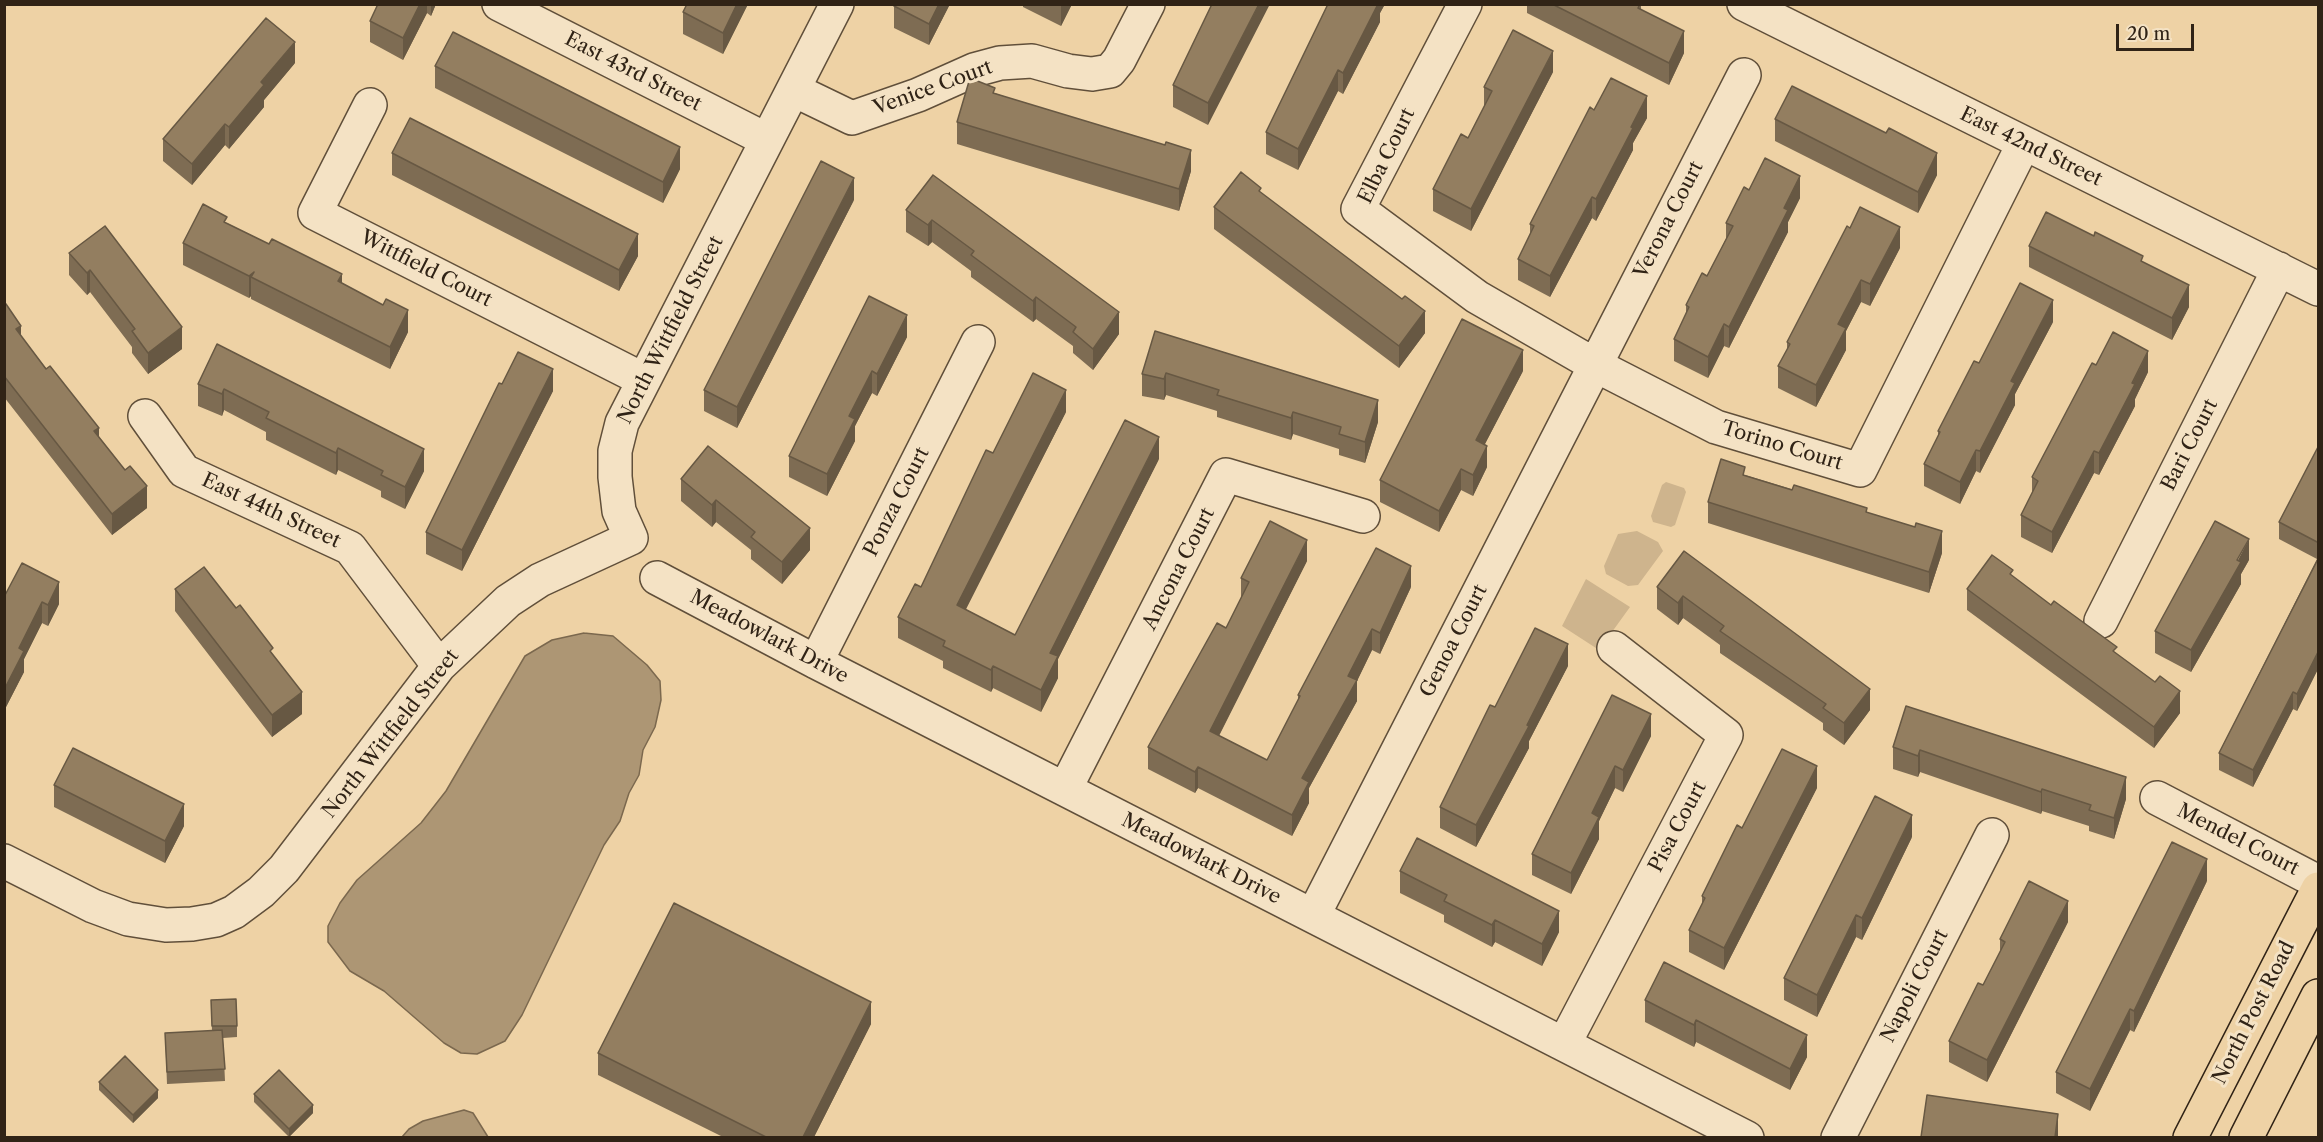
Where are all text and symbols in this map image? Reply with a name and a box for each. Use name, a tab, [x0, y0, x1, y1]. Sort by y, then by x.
scale bar	[2119, 12, 2197, 50]
text: 20 m	[2127, 23, 2170, 45]
street label: East 43rd Street	[561, 27, 705, 117]
street label: Venice Court	[870, 55, 996, 121]
street label: East 42nd Street	[1956, 102, 2106, 192]
street label: Elba Court	[1354, 104, 1420, 208]
street label: Verona Court	[1629, 157, 1709, 283]
street label: Wittfield Court	[356, 225, 496, 313]
street label: North Wittfield Street	[613, 232, 729, 428]
street label: Bari Court	[2157, 395, 2223, 495]
street label: Torino Court	[1719, 416, 1845, 476]
street label: Ponza Court	[859, 443, 935, 561]
street label: East 44th Street	[198, 468, 344, 554]
street label: Ancona Court	[1138, 504, 1220, 634]
street label: Genoa Court	[1415, 581, 1493, 701]
street label: Meadowlark Drive	[686, 585, 852, 689]
street label: North Wittfield Street	[318, 645, 464, 823]
street label: Pisa Court	[1644, 777, 1712, 877]
street label: Mendel Court	[2173, 799, 2303, 881]
street label: Meadowlark Drive	[1117, 808, 1285, 910]
street label: Napoli Court	[1876, 925, 1954, 1047]
street label: North Post Road	[2208, 938, 2300, 1088]

